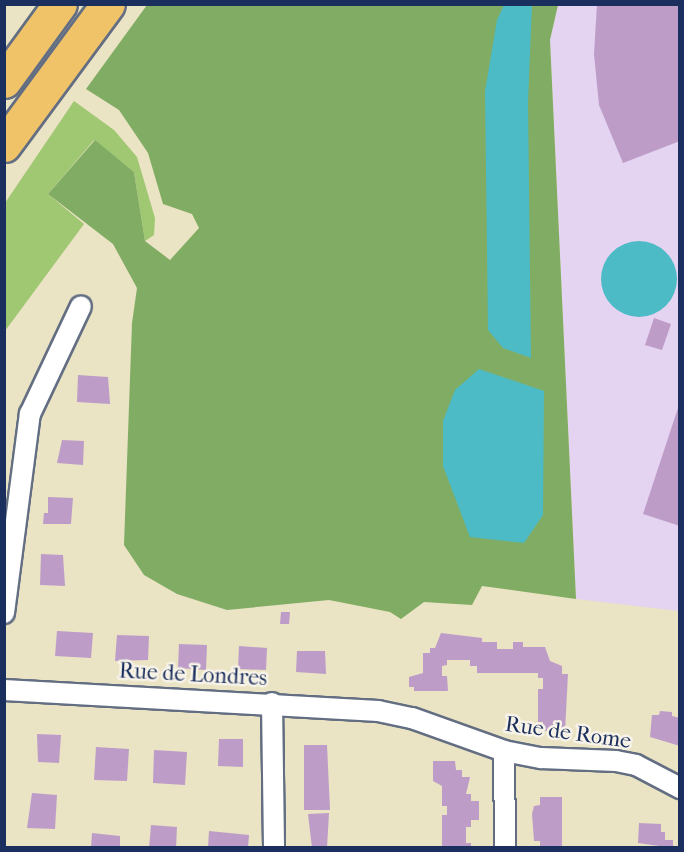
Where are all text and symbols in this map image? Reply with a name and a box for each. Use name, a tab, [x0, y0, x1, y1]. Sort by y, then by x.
street label: Rue de Londres	[118, 658, 268, 692]
street label: Rue de Rome	[503, 711, 633, 755]

